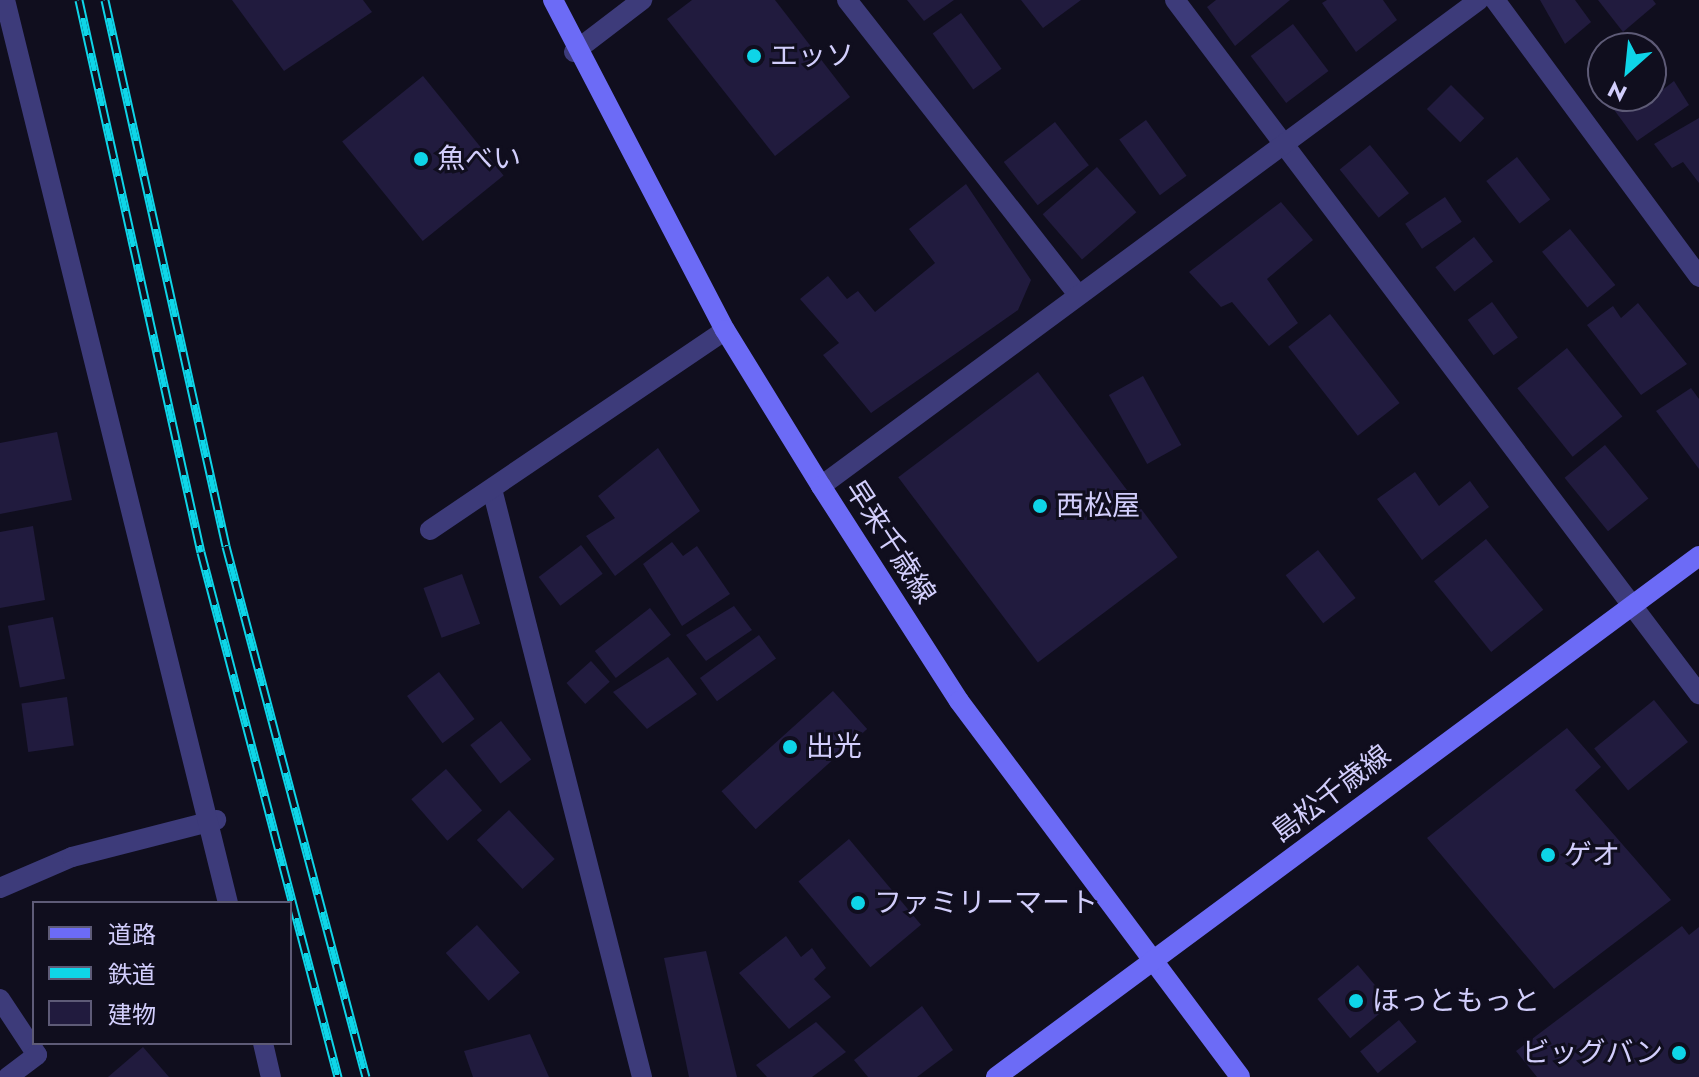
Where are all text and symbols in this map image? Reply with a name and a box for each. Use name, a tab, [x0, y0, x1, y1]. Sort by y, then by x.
north arrow	[1587, 32, 1667, 112]
place label: エッソ	[770, 39, 854, 73]
marker: エッソ	[745, 47, 763, 65]
text: N	[1602, 73, 1632, 110]
place label: 魚べい	[437, 142, 521, 176]
marker: 魚べい	[412, 150, 430, 168]
street label: 早来千歳線	[838, 474, 942, 610]
place label: 西松屋	[1056, 489, 1140, 523]
marker: 西松屋	[1031, 497, 1049, 515]
place label: 出光	[806, 730, 862, 764]
marker: 出光	[781, 738, 799, 756]
street label: 島松千歳線	[1265, 738, 1397, 850]
place label: ゲオ	[1564, 838, 1620, 872]
marker: ゲオ	[1539, 846, 1557, 864]
place label: ファミリーマート	[874, 886, 1098, 920]
marker: ファミリーマート	[849, 894, 867, 912]
legend	[32, 901, 292, 1045]
text: 道路	[108, 917, 156, 952]
text: 鉄道	[108, 957, 156, 992]
place label: ほっともっと	[1372, 984, 1540, 1018]
marker: ほっともっと	[1347, 992, 1365, 1010]
text: 建物	[108, 997, 156, 1032]
place label: ビッグバン	[1523, 1036, 1663, 1070]
marker: ビッグバン	[1670, 1044, 1688, 1062]

